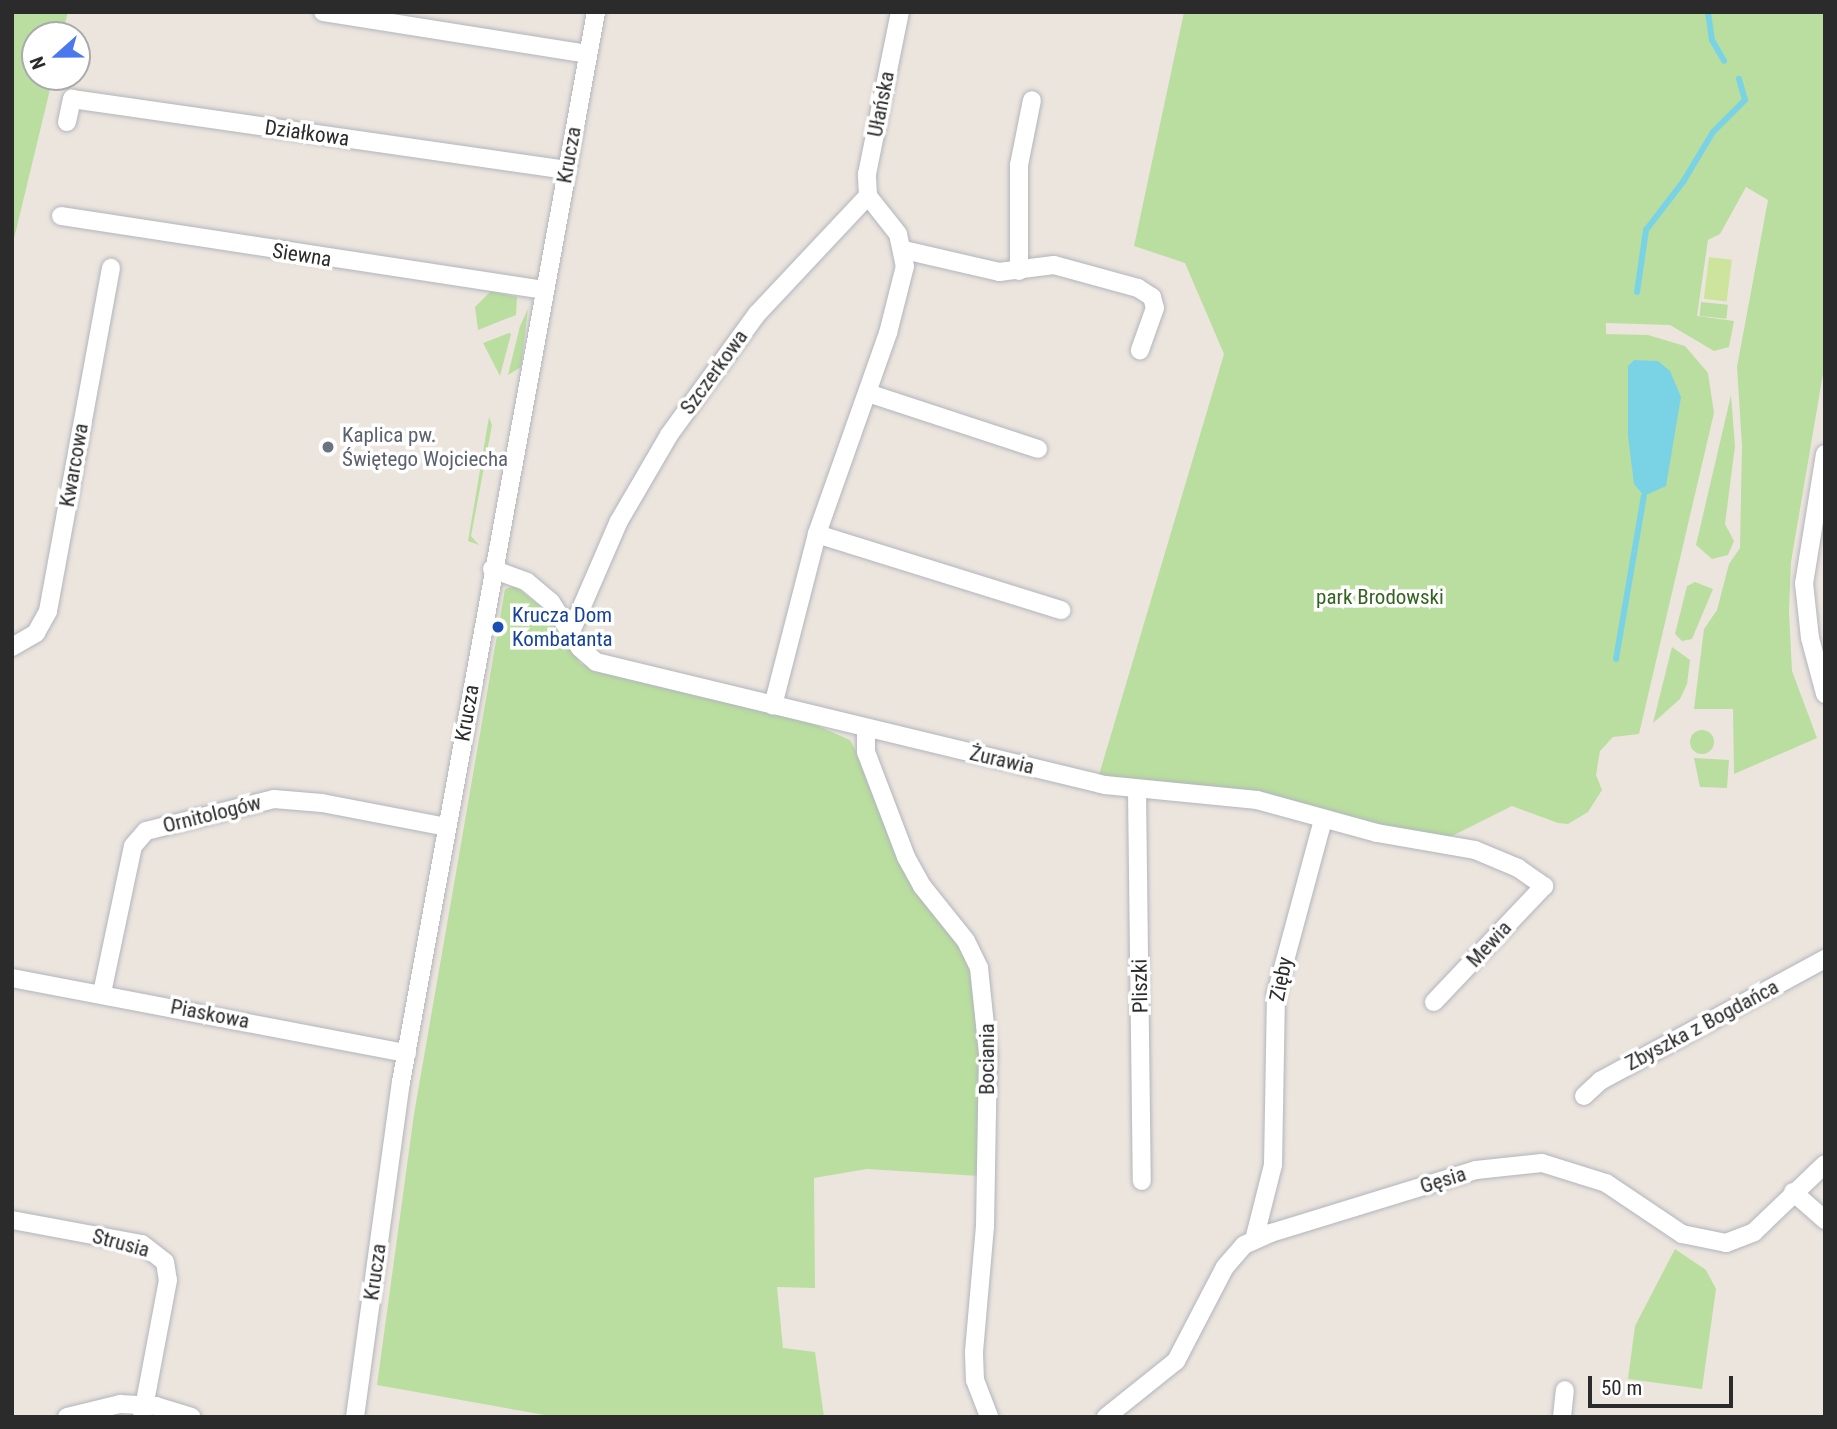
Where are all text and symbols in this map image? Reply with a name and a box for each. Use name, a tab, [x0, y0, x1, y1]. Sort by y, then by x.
north arrow	[21, 21, 91, 91]
text: N	[25, 53, 51, 73]
street label: Ułańska	[862, 69, 900, 139]
street label: Działkowa	[263, 115, 351, 151]
street label: Krucza	[552, 125, 586, 185]
street label: Siewna	[271, 238, 333, 272]
street label: Szczerkowa	[675, 325, 753, 419]
street label: Kwarcowa	[54, 421, 94, 509]
place label: Kaplica pw. Świętego Wojciecha	[342, 422, 508, 472]
marker: Kaplica pw. Świętego Wojciecha	[320, 439, 336, 455]
park label: park Brodowski	[1316, 584, 1444, 610]
place label: Krucza Dom Kombatanta	[512, 602, 613, 652]
marker: Krucza Dom Kombatanta	[490, 619, 506, 635]
street label: Krucza	[450, 683, 484, 743]
street label: Żurawia	[967, 740, 1037, 780]
street label: Ornitologów	[160, 790, 264, 838]
street label: Mewia	[1461, 916, 1517, 972]
street label: Zięby	[1264, 955, 1298, 1003]
street label: Pliszki	[1127, 959, 1153, 1013]
street label: Zbyszka z Bogdańca	[1621, 974, 1783, 1076]
street label: Piaskowa	[168, 994, 252, 1034]
street label: Bociania	[974, 1023, 1000, 1095]
street label: Gęsia	[1417, 1161, 1469, 1199]
street label: Strusia	[90, 1223, 152, 1263]
street label: Krucza	[359, 1242, 391, 1302]
scale bar	[1592, 1362, 1737, 1406]
text: 50 m	[1601, 1376, 1642, 1400]

